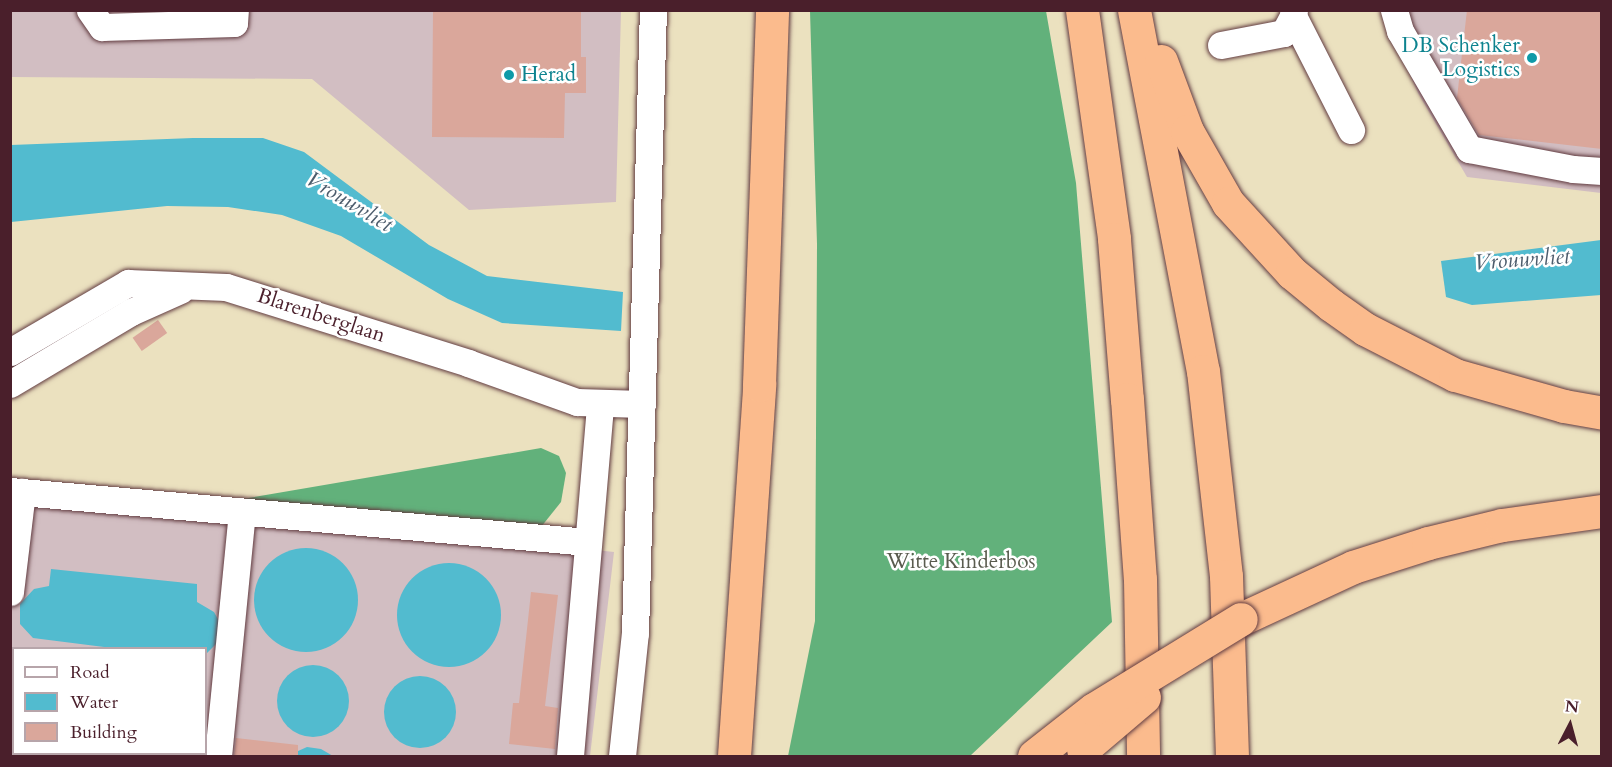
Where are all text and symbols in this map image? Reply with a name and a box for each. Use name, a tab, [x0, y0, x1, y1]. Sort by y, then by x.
place label: DB Schenker Logistics	[1401, 33, 1520, 83]
marker: DB Schenker Logistics	[1525, 51, 1539, 65]
place label: Herad	[521, 62, 576, 88]
marker: Herad	[502, 68, 516, 82]
water label: Vrouwvliet	[301, 166, 397, 238]
water label: Vrouwvliet	[1473, 243, 1571, 277]
street label: Blarenberglaan	[254, 283, 388, 349]
park label: Witte Kinderbos	[886, 549, 1036, 575]
legend	[12, 647, 207, 755]
text: Road	[70, 660, 110, 685]
text: Water	[70, 690, 118, 715]
north arrow	[1540, 695, 1600, 755]
text: N	[1564, 695, 1580, 719]
text: Building	[70, 720, 137, 745]

